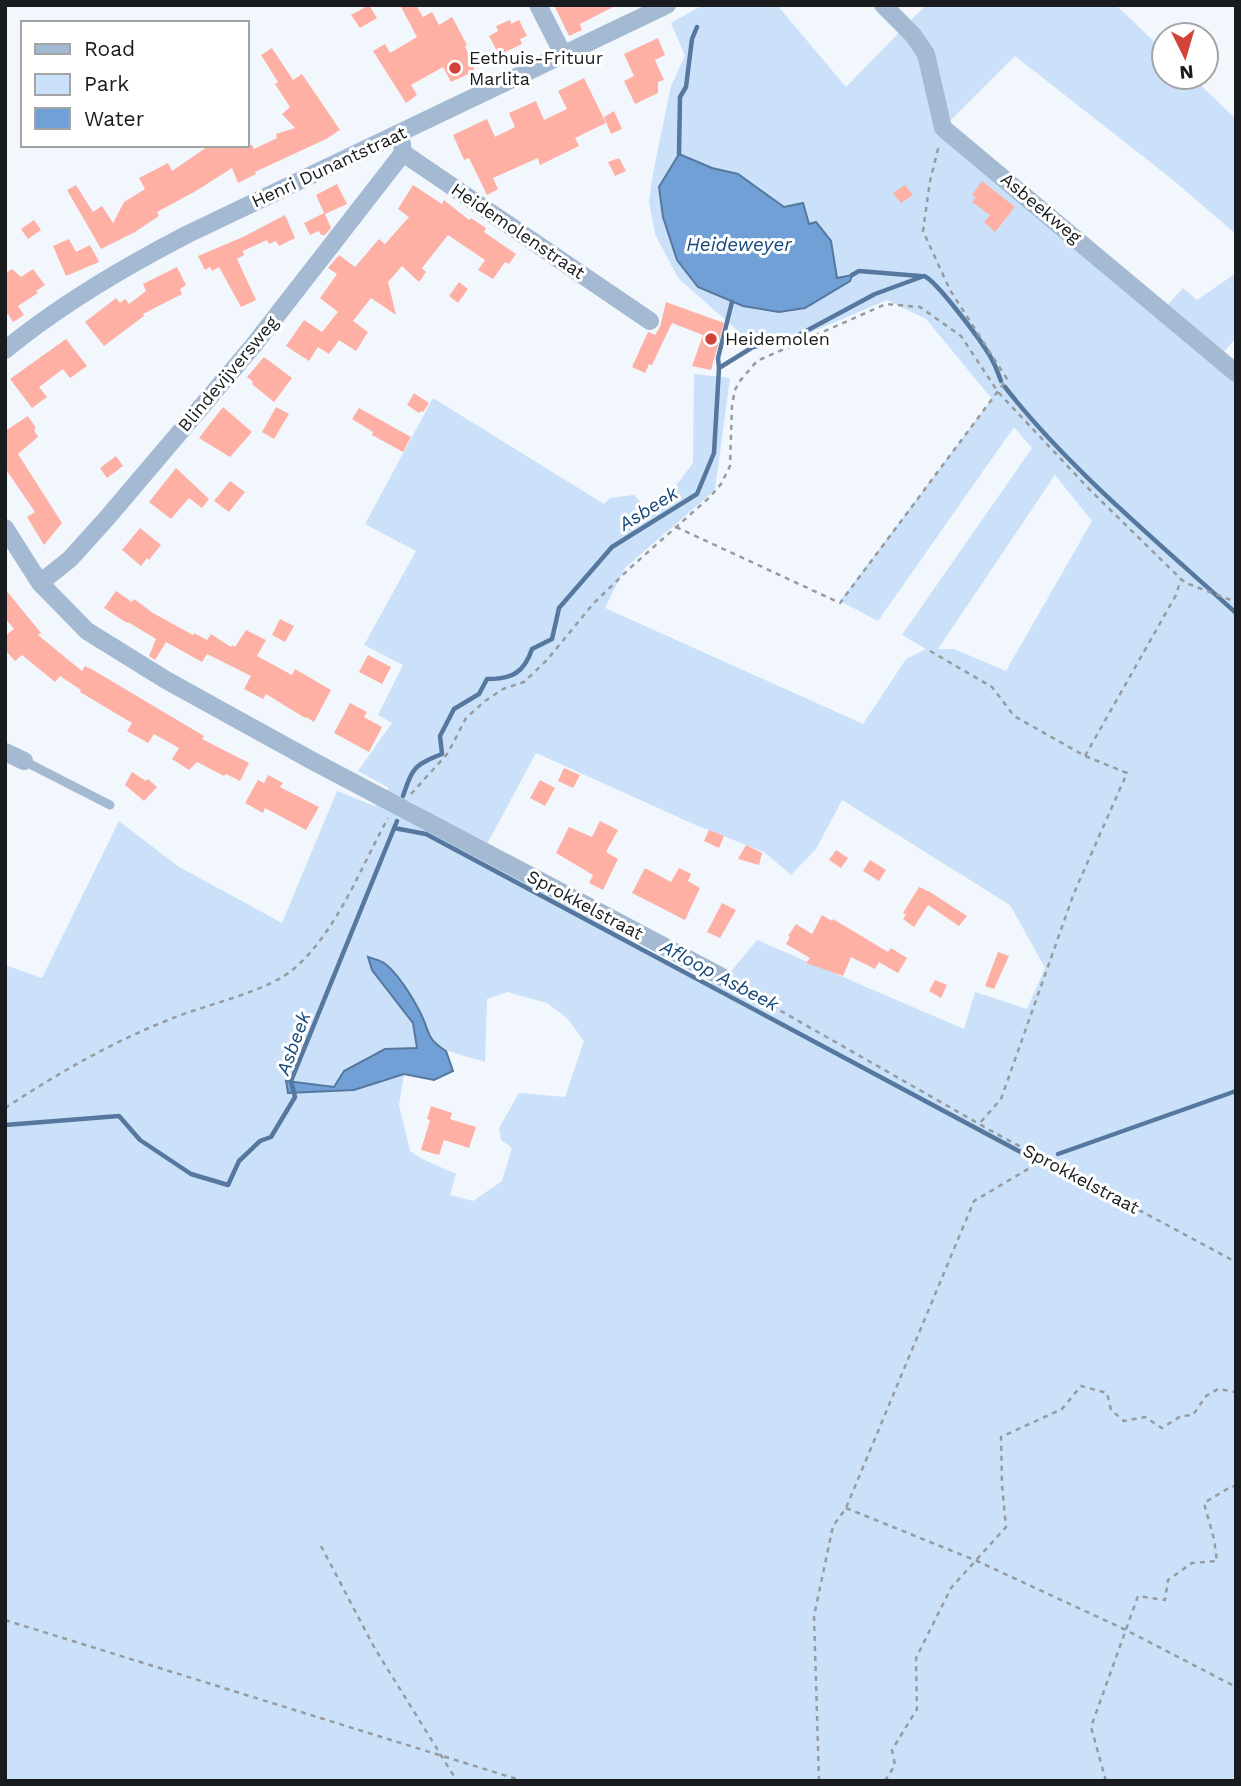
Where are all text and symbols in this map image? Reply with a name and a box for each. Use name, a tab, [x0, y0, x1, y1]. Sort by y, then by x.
legend	[21, 21, 248, 147]
north arrow	[1150, 21, 1220, 91]
text: Road	[84, 36, 135, 61]
place label: Eethuis-Frituur Marlita	[469, 47, 603, 89]
marker: Eethuis-Frituur Marlita	[447, 60, 463, 76]
text: N	[1178, 60, 1194, 85]
text: Park	[84, 71, 129, 96]
text: Water	[84, 106, 145, 131]
street label: Henri Dunantstraat	[248, 121, 410, 212]
street label: Asbeekweg	[997, 168, 1086, 248]
street label: Heidemolenstraat	[447, 178, 589, 283]
water label: Heideweyer	[686, 233, 792, 256]
street label: Blindevijversweg	[173, 311, 282, 436]
place label: Heidemolen	[725, 328, 830, 349]
marker: Heidemolen	[703, 331, 719, 347]
water label: Asbeek	[614, 481, 683, 536]
street label: Sprokkelstraat	[524, 865, 647, 944]
water label: Afloop Asbeek	[656, 934, 783, 1016]
water label: Asbeek	[271, 1008, 316, 1079]
street label: Sprokkelstraat	[1020, 1139, 1143, 1218]

